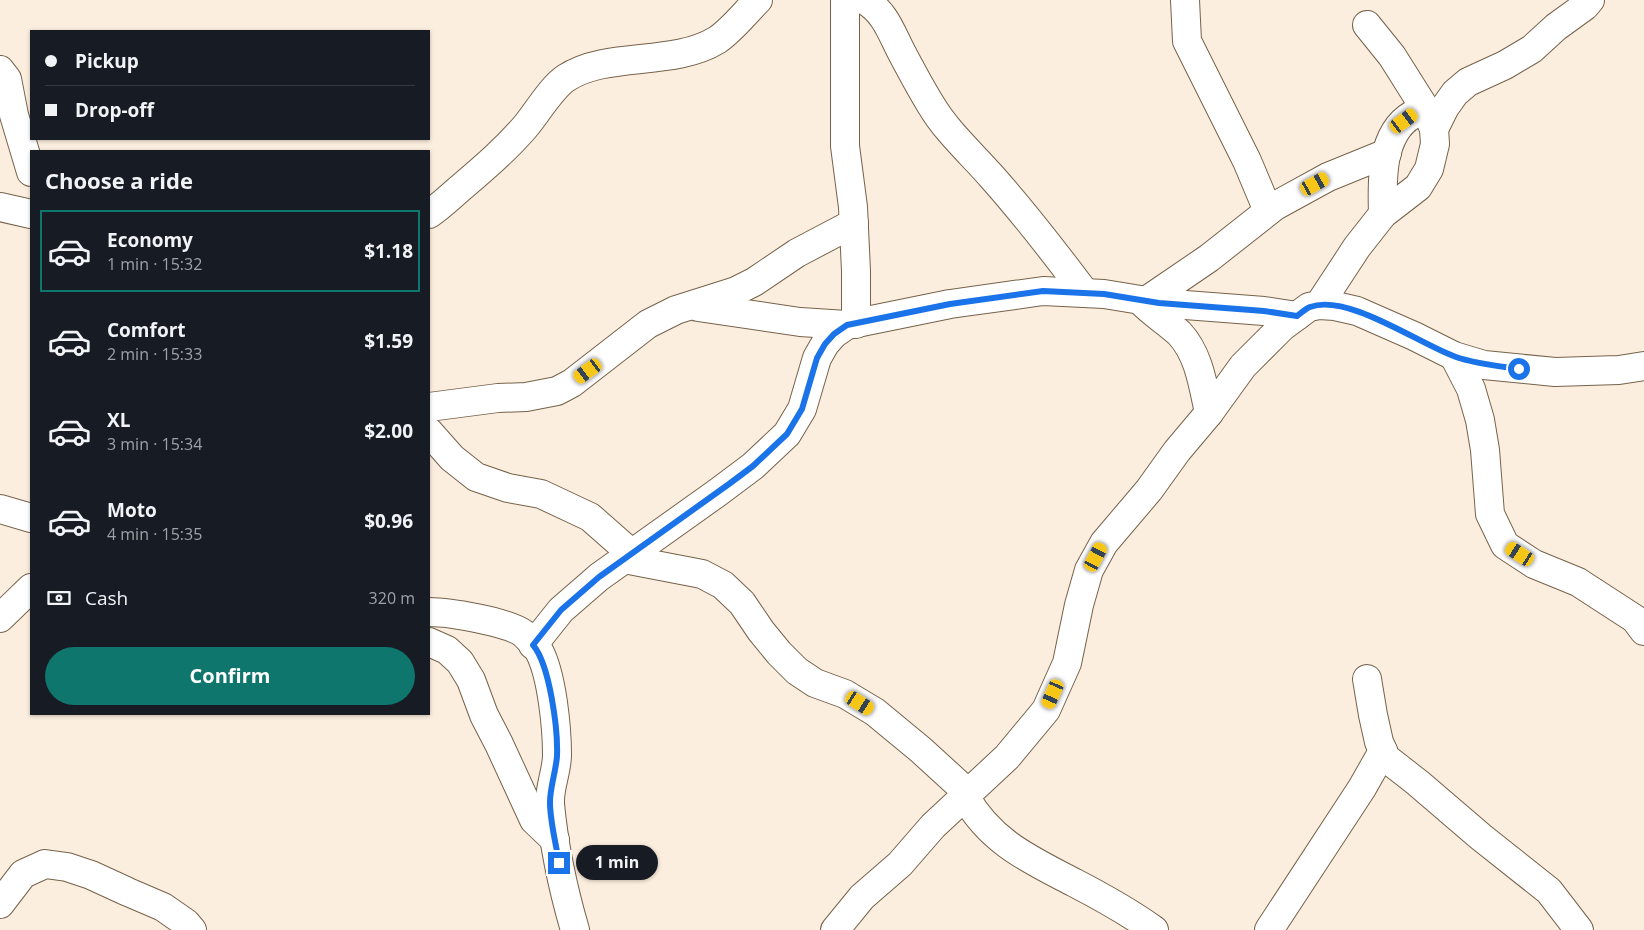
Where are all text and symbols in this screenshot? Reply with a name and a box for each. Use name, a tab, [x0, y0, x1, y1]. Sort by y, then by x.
text: Pickup	[75, 48, 139, 74]
text: Drop-off	[75, 97, 154, 123]
car	[1387, 106, 1420, 136]
text: Choose a ride	[45, 165, 193, 195]
car	[1298, 170, 1331, 198]
text: Economy	[107, 227, 193, 253]
icon: car	[47, 229, 92, 274]
text: $1.18	[364, 238, 413, 264]
text: 1 min · 15:32	[107, 253, 202, 275]
text: Comfort	[107, 317, 186, 343]
icon: car	[47, 319, 92, 364]
text: $1.59	[364, 328, 413, 354]
text: 2 min · 15:33	[107, 343, 202, 365]
car	[571, 356, 604, 386]
route start	[1508, 358, 1530, 380]
text: XL	[107, 407, 130, 433]
icon: car	[47, 409, 92, 454]
text: $2.00	[364, 418, 413, 444]
text: 3 min · 15:34	[107, 433, 202, 455]
text: Moto	[107, 497, 157, 523]
icon: car	[47, 499, 92, 544]
text: $0.96	[364, 508, 413, 534]
text: 4 min · 15:35	[107, 523, 202, 545]
car	[1082, 540, 1109, 574]
car	[1503, 540, 1536, 568]
icon: cash	[45, 584, 73, 612]
text: Cash	[85, 585, 128, 611]
text: 320 m	[369, 587, 415, 609]
button: Confirm	[45, 647, 415, 705]
car	[1040, 677, 1065, 711]
car	[843, 689, 876, 717]
callout: 1 min	[576, 846, 659, 880]
text: 1 min	[595, 851, 639, 873]
route end	[548, 852, 570, 874]

